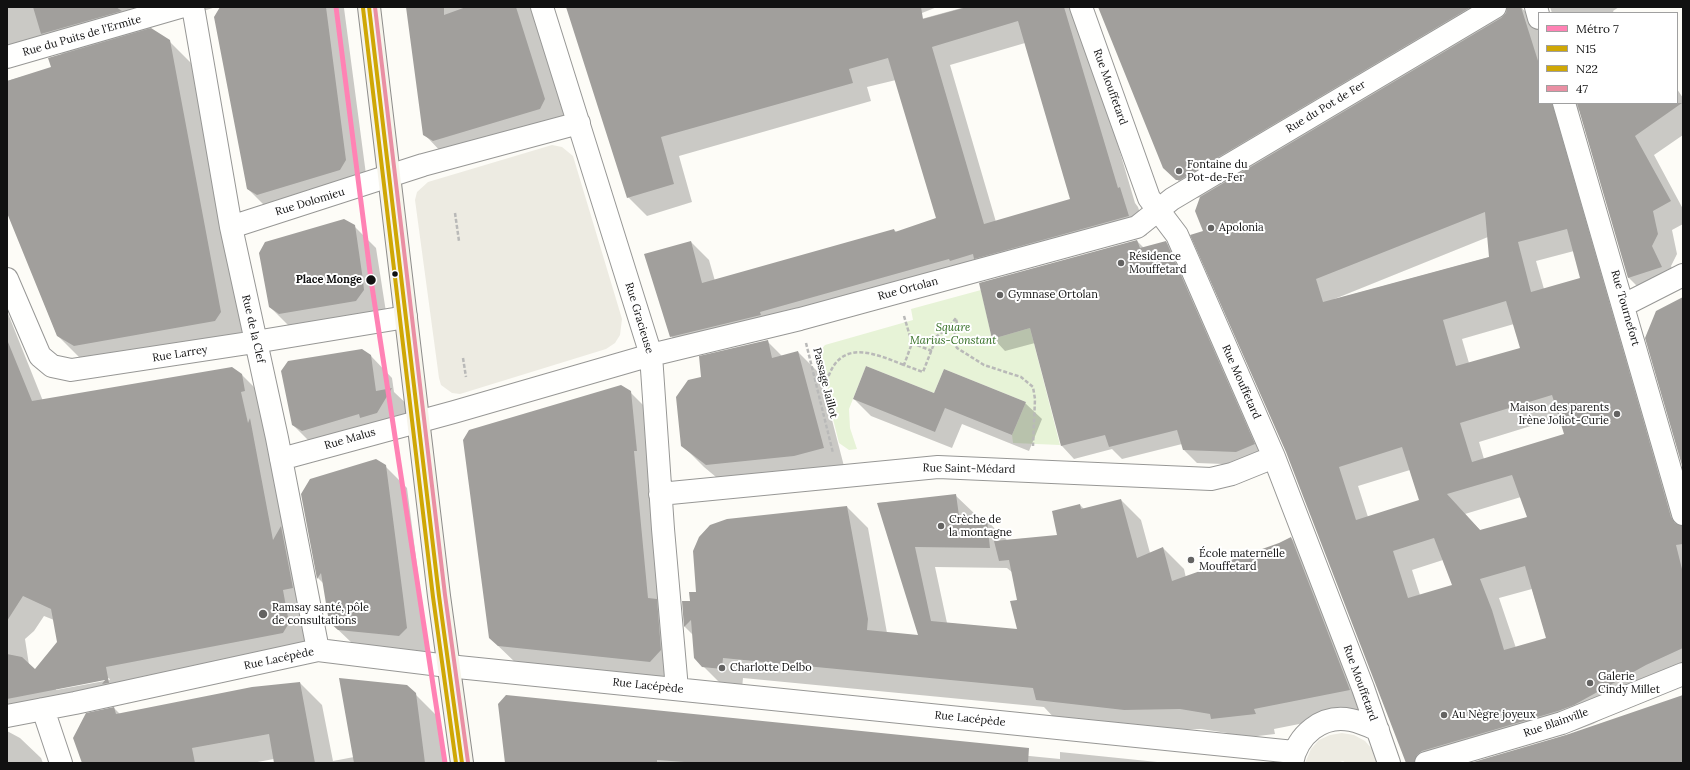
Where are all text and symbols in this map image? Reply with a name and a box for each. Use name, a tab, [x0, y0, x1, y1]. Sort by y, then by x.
legend	[1538, 12, 1678, 104]
street label: Rue du Puits de l'Ermite	[21, 13, 143, 59]
text: Métro 7	[1576, 21, 1619, 36]
text: N15	[1576, 41, 1596, 56]
street label: Rue Mouffetard	[1090, 47, 1130, 127]
text: N22	[1576, 61, 1598, 76]
street label: Rue du Pot de Fer	[1284, 78, 1368, 136]
text: 47	[1576, 81, 1588, 96]
place label: Fontaine du Pot-de-Fer	[1187, 158, 1248, 184]
marker: Fontaine du Pot-de-Fer	[1174, 166, 1184, 176]
street label: Rue Dolomieu	[274, 185, 346, 219]
place label: Apolonia	[1219, 221, 1264, 235]
marker: Apolonia	[1206, 223, 1216, 233]
place label: Résidence Mouffetard	[1129, 250, 1187, 276]
marker: Résidence Mouffetard	[1116, 258, 1126, 268]
street label: Rue Tournefort	[1608, 268, 1642, 348]
unlabelled marker	[390, 269, 400, 279]
place label: Place Monge	[296, 273, 362, 287]
marker: Place Monge	[364, 273, 378, 287]
street label: Rue Ortolan	[876, 275, 940, 303]
street label: Rue Gracieuse	[622, 281, 656, 355]
place label: Gymnase Ortolan	[1008, 288, 1098, 302]
marker: Gymnase Ortolan	[995, 290, 1005, 300]
street label: Rue de la Clef	[239, 294, 267, 364]
park label: Square Marius-Constant	[910, 321, 996, 347]
street label: Rue Larrey	[151, 343, 209, 365]
street label: Rue Mouffetard	[1219, 343, 1263, 421]
street label: Passage Jaillot	[810, 346, 840, 420]
place label: Maison des parents Irène Joliot-Curie	[1510, 401, 1609, 427]
marker: Maison des parents Irène Joliot-Curie	[1612, 409, 1622, 419]
street label: Rue Malus	[323, 425, 377, 453]
street label: Rue Saint-Médard	[922, 462, 1016, 476]
place label: Crèche de la montagne	[949, 513, 1012, 539]
marker: Crèche de la montagne	[936, 521, 946, 531]
place label: École maternelle Mouffetard	[1199, 547, 1285, 573]
marker: École maternelle Mouffetard	[1186, 555, 1196, 565]
place label: Ramsay santé, pôle de consultations	[272, 601, 369, 627]
marker: Ramsay santé, pôle de consultations	[257, 608, 269, 620]
street label: Rue Mouffetard	[1340, 643, 1380, 723]
street label: Rue Lacépède	[243, 645, 315, 673]
place label: Charlotte Delbo	[730, 661, 812, 675]
marker: Charlotte Delbo	[717, 663, 727, 673]
place label: Galerie Cindy Millet	[1598, 670, 1660, 696]
street label: Rue Lacépède	[612, 676, 684, 696]
marker: Galerie Cindy Millet	[1585, 678, 1595, 688]
street label: Rue Blainville	[1522, 706, 1590, 740]
place label: Au Nègre joyeux	[1452, 708, 1535, 722]
street label: Rue Lacépède	[934, 709, 1006, 729]
marker: Au Nègre joyeux	[1439, 710, 1449, 720]

